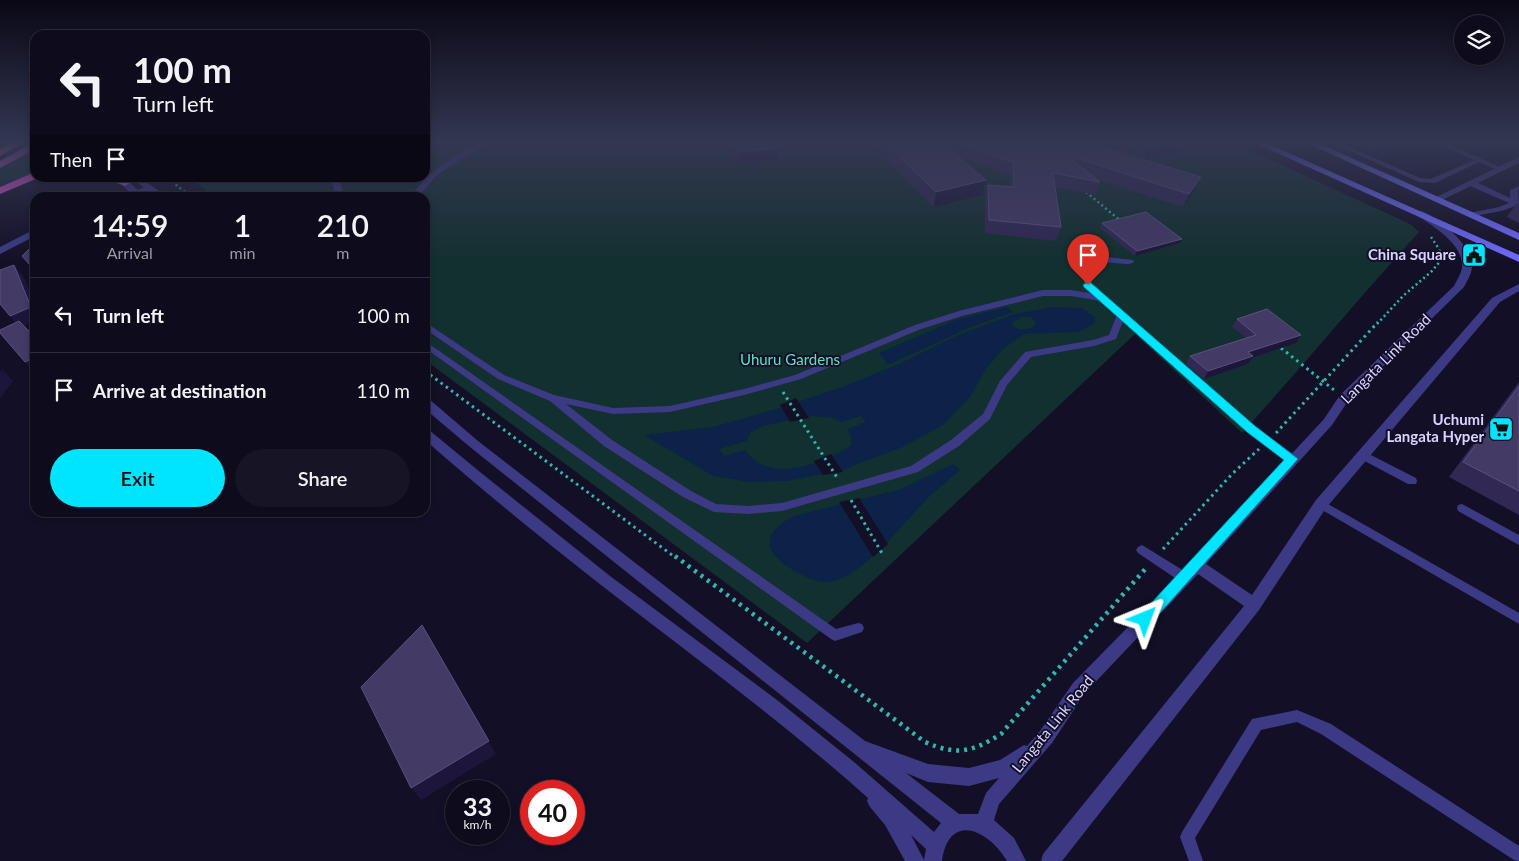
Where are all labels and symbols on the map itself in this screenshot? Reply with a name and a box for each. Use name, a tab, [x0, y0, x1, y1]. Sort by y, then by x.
pin	[1067, 234, 1109, 285]
public building icon: China Square	[1461, 242, 1487, 268]
place label: China Square	[1368, 245, 1456, 263]
street label: Langata Link Road	[1337, 310, 1434, 407]
park label: Uhuru Gardens	[740, 350, 840, 368]
place label: Uchumi Langata Hyper	[1386, 410, 1484, 445]
supermarket icon: Uchumi Langata Hyper	[1488, 416, 1514, 442]
position arrow	[1118, 592, 1170, 644]
street label: Langata Link Road	[1008, 671, 1097, 776]
speed limit sign: 40	[520, 780, 585, 845]

